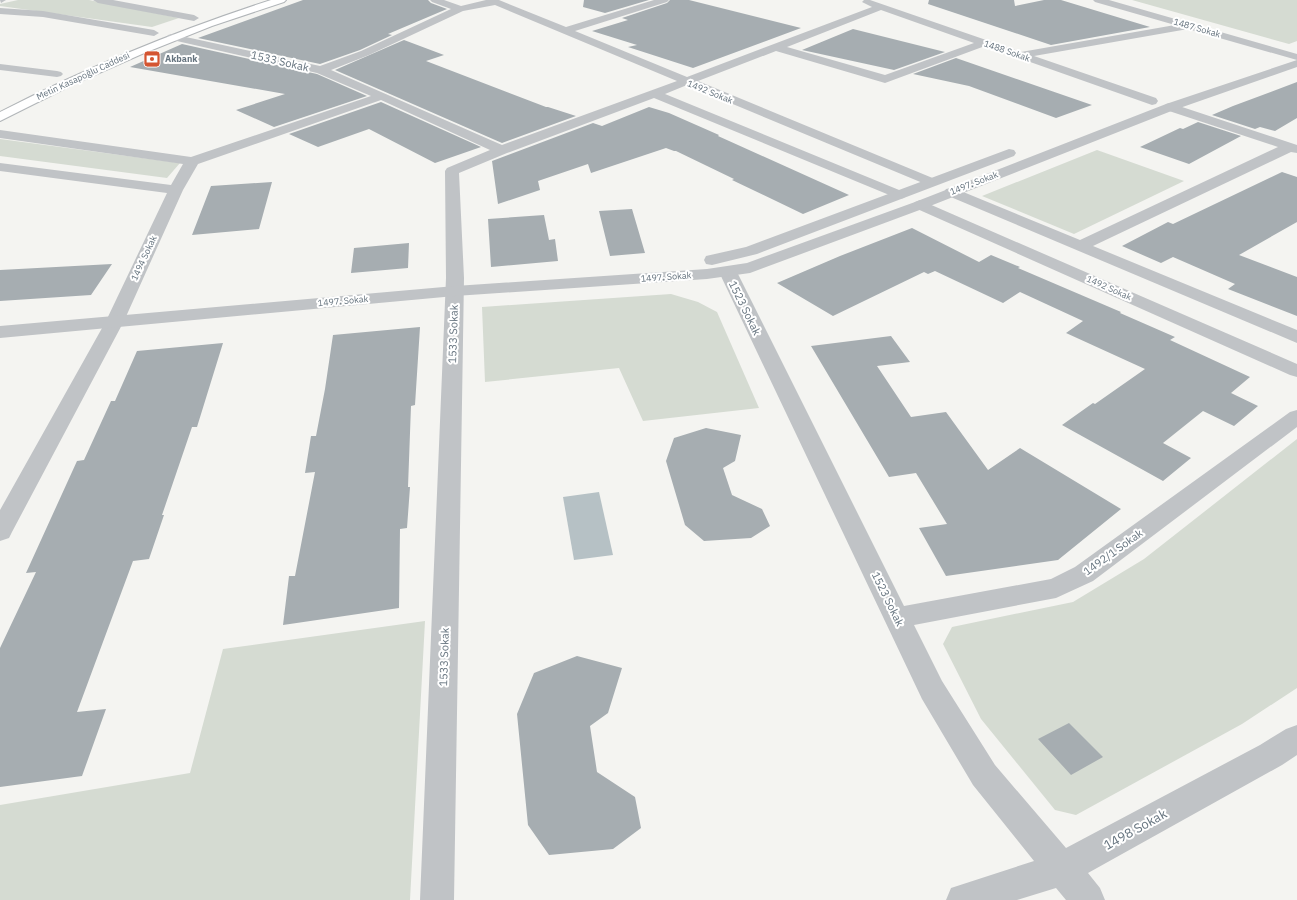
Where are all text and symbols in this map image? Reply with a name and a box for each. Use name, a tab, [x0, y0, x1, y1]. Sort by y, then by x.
street label: 1487 Sokak	[1172, 16, 1222, 40]
street label: 1488 Sokak	[983, 37, 1032, 64]
street label: 1533 Sokak	[250, 48, 310, 74]
street label: Metin Kasapoğlu Caddesi	[34, 49, 131, 102]
bank icon: Akbank	[142, 49, 162, 69]
place label: Akbank	[165, 53, 198, 64]
street label: 1492 Sokak	[686, 77, 735, 106]
street label: 1497. Sokak	[948, 168, 1000, 197]
street label: 1494 Sokak	[128, 233, 159, 282]
street label: 1497. Sokak	[640, 269, 692, 284]
street label: 1492 Sokak	[1085, 273, 1134, 302]
street label: 1523 Sokak	[726, 278, 764, 338]
street label: 1497. Sokak	[317, 293, 369, 308]
street label: 1533 Sokak	[445, 304, 461, 364]
street label: 1492/1 Sokak	[1081, 526, 1145, 578]
street label: 1523 Sokak	[869, 569, 907, 629]
street label: 1533 Sokak	[436, 627, 452, 687]
street label: 1498 Sokak	[1101, 805, 1170, 854]

